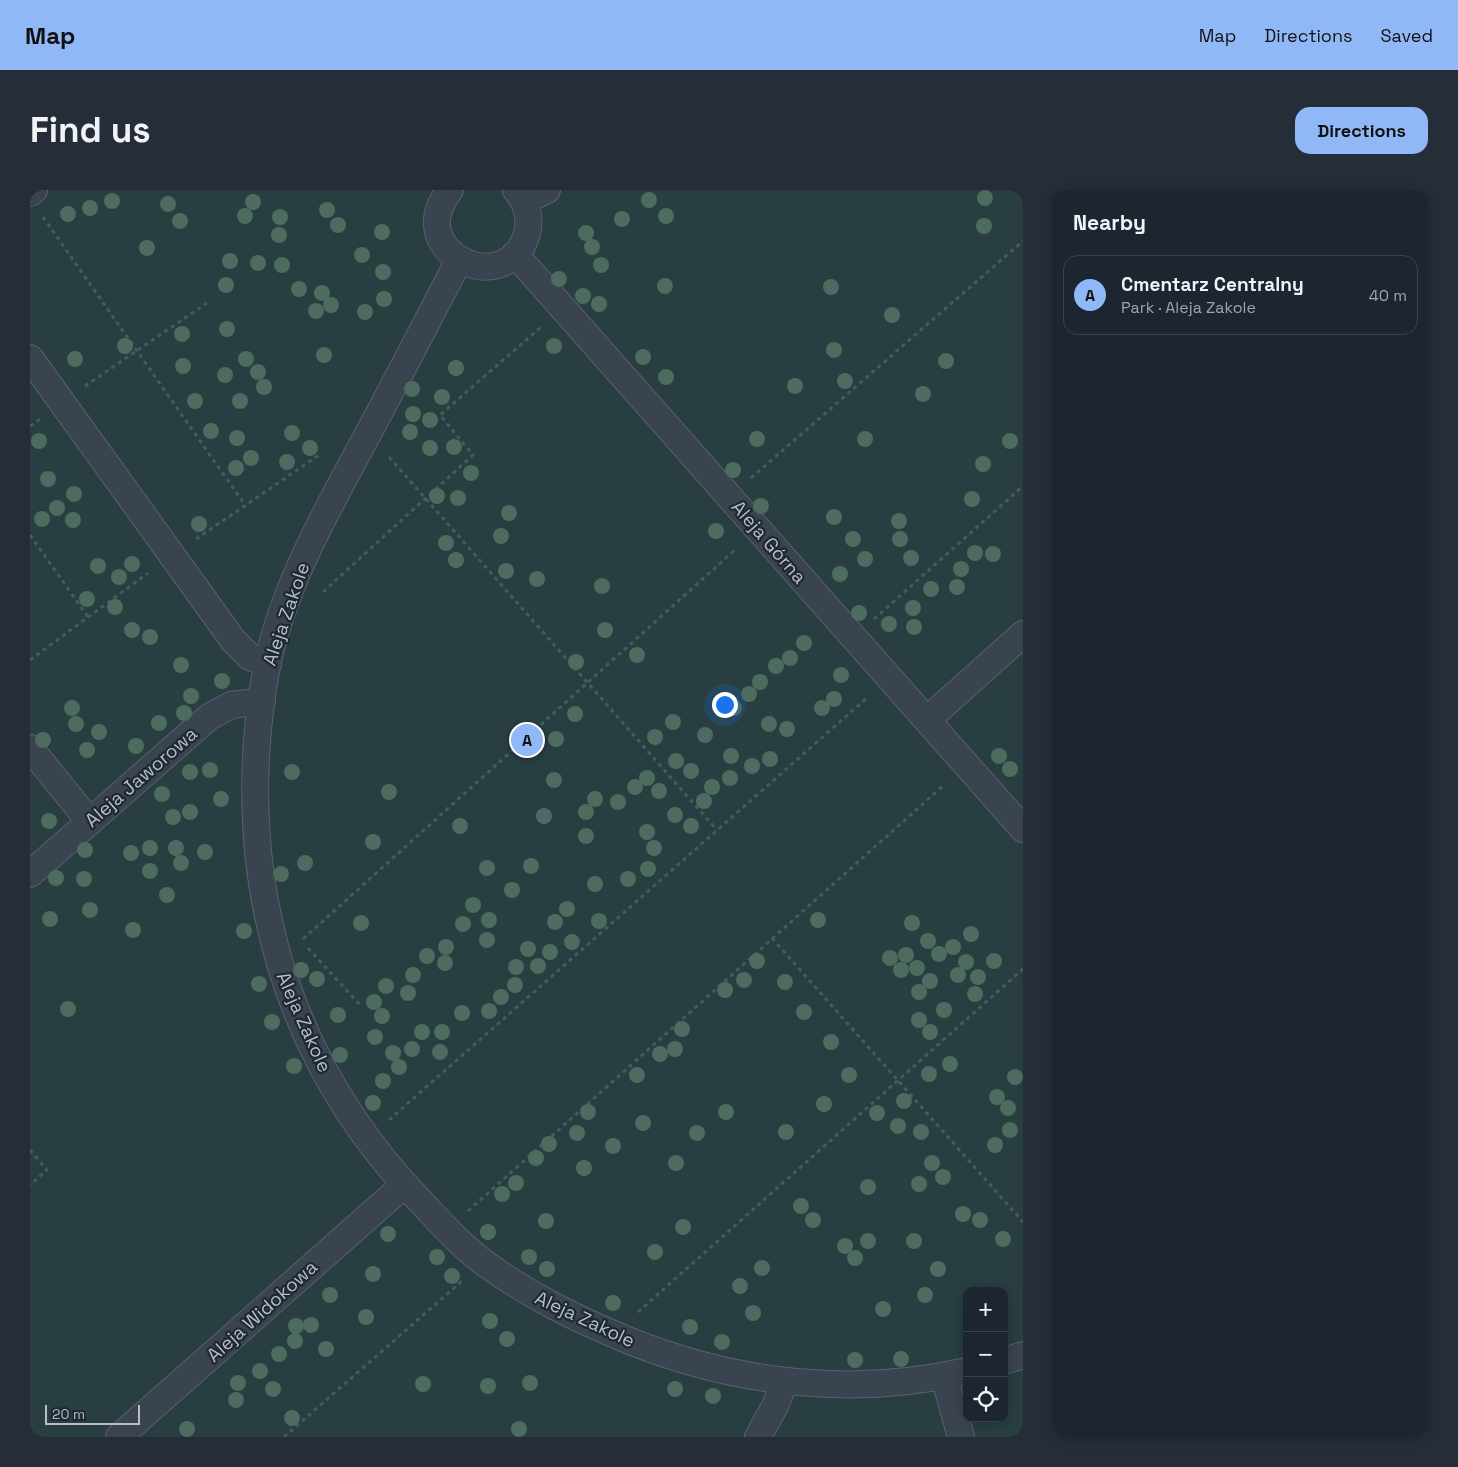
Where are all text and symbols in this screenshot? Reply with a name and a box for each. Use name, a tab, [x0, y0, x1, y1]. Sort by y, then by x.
text: Map	[25, 20, 75, 51]
text: Map	[1199, 24, 1236, 47]
text: Directions	[1264, 24, 1353, 47]
text: Saved	[1381, 24, 1433, 47]
button: Directions	[1295, 107, 1428, 154]
text: Find us	[30, 108, 151, 152]
text: Nearby	[1073, 209, 1146, 236]
text: Cmentarz Centralny	[1121, 272, 1304, 297]
text: A	[1085, 285, 1095, 306]
text: 40 m	[1369, 285, 1407, 306]
text: Park · Aleja Zakole	[1121, 297, 1256, 318]
street label: Aleja Górna	[726, 495, 812, 589]
street label: Aleja Zakole	[257, 559, 315, 669]
your location	[712, 692, 738, 718]
street label: Aleja Jaworowa	[80, 721, 202, 833]
pin: A	[511, 721, 543, 759]
street label: Aleja Zakole	[271, 968, 337, 1076]
street label: Aleja Widokowa	[201, 1255, 323, 1367]
street label: Aleja Zakole	[531, 1285, 639, 1353]
map controls	[963, 1287, 1008, 1422]
button: +	[963, 1287, 1008, 1332]
button: −	[963, 1332, 1008, 1377]
button: locate	[963, 1377, 1008, 1422]
scale bar	[45, 1402, 140, 1425]
text: 20 m	[52, 1405, 85, 1423]

